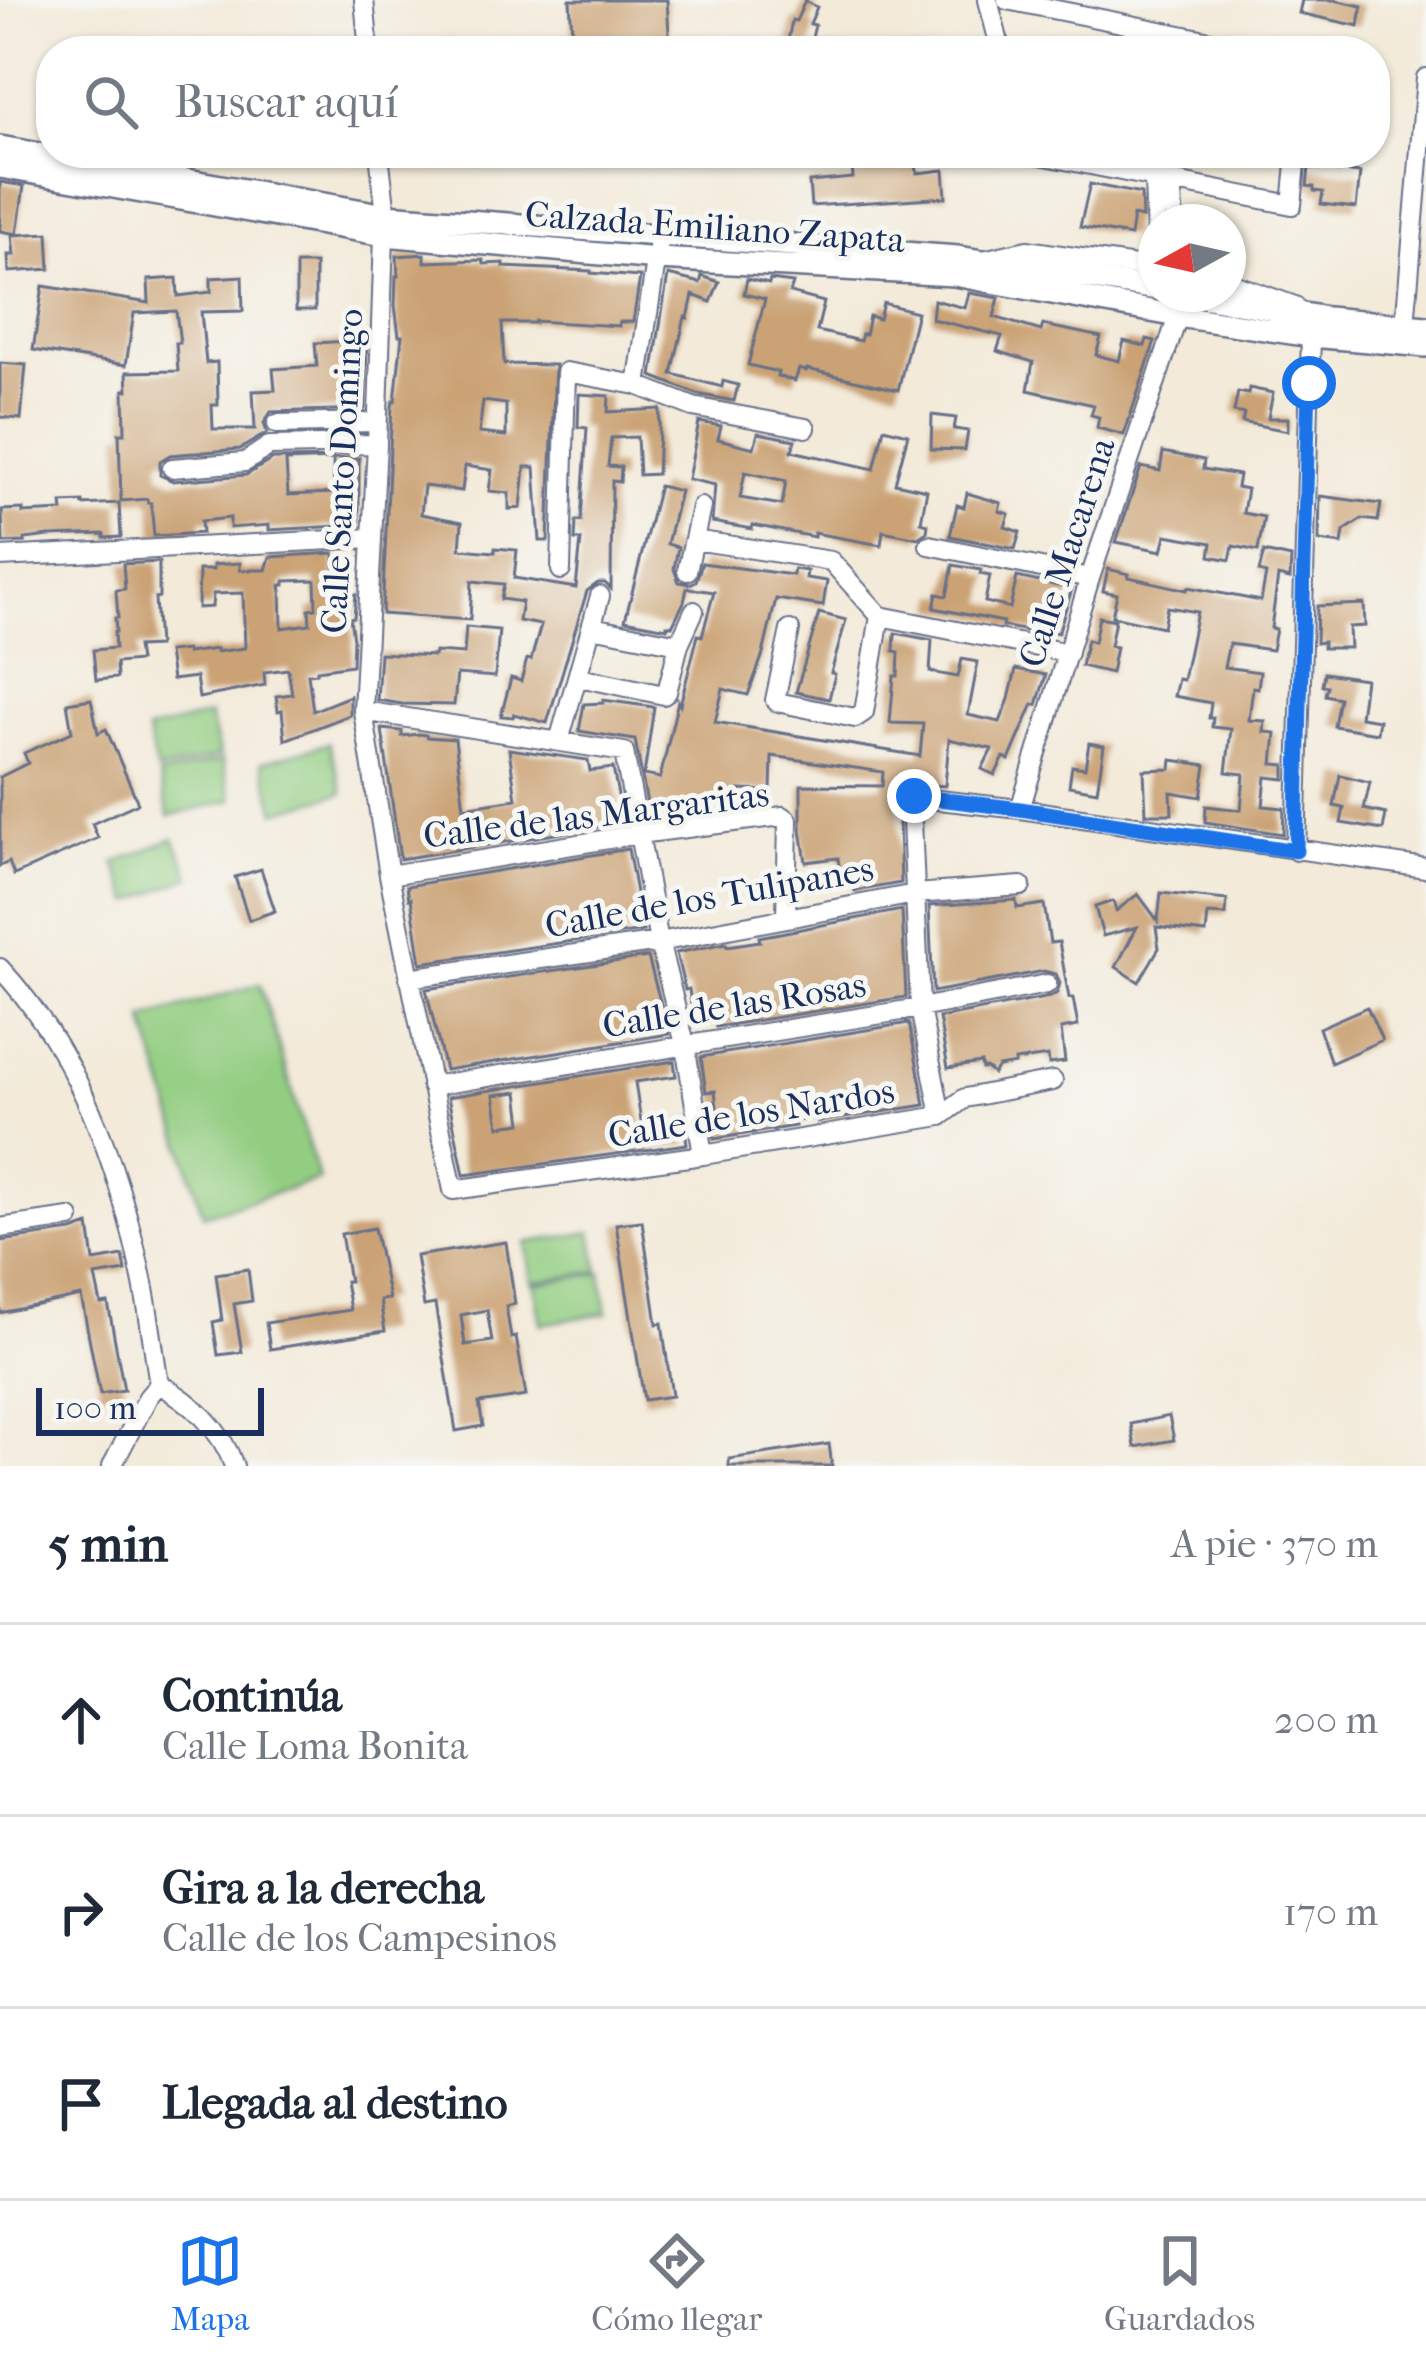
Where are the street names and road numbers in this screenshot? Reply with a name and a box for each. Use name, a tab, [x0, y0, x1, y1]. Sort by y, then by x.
street label: Calzada Emiliano Zapata	[524, 193, 907, 261]
street label: Calle Santo Domingo	[313, 308, 371, 635]
street label: Calle Macarena	[1010, 432, 1124, 672]
street label: Calle de las Margaritas	[421, 773, 771, 857]
street label: Calle de los Tulipanes	[542, 847, 877, 947]
street label: Calle de las Rosas	[600, 963, 869, 1047]
street label: Calle de los Nardos	[605, 1070, 897, 1156]

